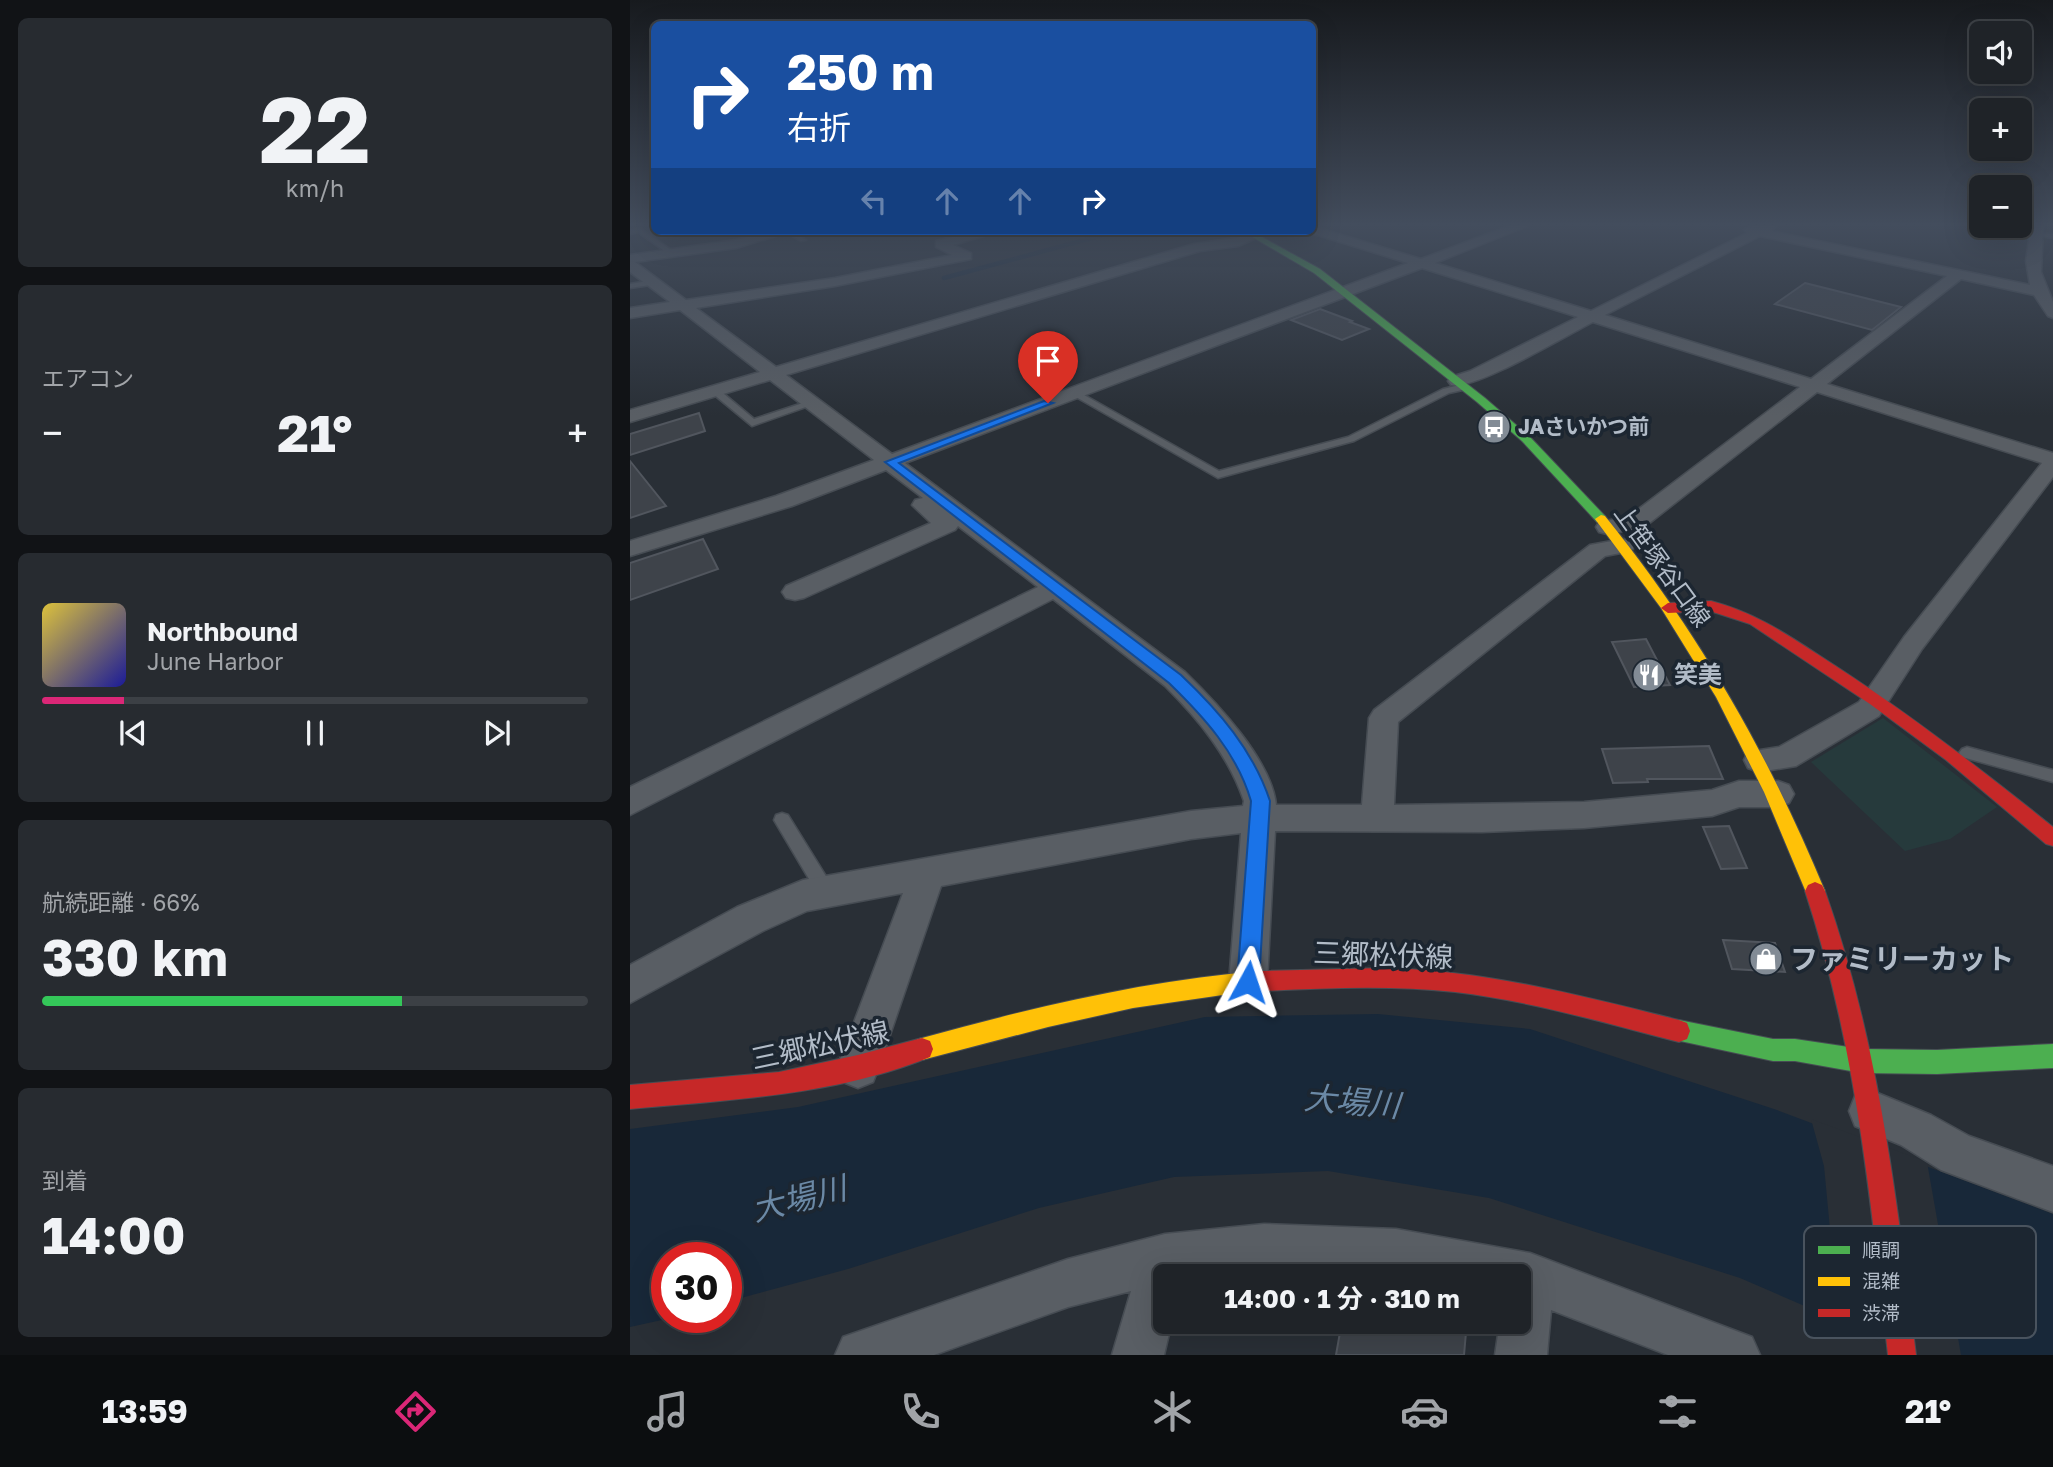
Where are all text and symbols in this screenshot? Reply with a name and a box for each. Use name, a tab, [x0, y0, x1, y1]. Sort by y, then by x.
map controls	[1969, 21, 2032, 238]
button: sound	[1969, 21, 2032, 84]
text: 250 m	[787, 42, 934, 101]
icon: right	[672, 49, 763, 140]
text: 22	[259, 74, 371, 183]
button: +	[1969, 98, 2032, 161]
text: 右折	[787, 108, 851, 146]
text: km/h	[286, 174, 344, 202]
button: −	[1969, 175, 2032, 238]
icon: left	[855, 182, 893, 220]
icon: ahead	[928, 182, 966, 220]
icon: ahead	[1001, 182, 1039, 220]
icon: right	[1074, 182, 1112, 220]
pin	[1018, 331, 1078, 403]
icon: arrive	[1029, 342, 1067, 380]
text: エアコン	[42, 364, 134, 392]
text: 21°	[277, 401, 353, 463]
bus stop icon: JAさいかつ前	[1475, 408, 1513, 446]
text: −	[42, 410, 63, 455]
text: +	[567, 410, 588, 455]
place label: JAさいかつ前	[1518, 413, 1649, 439]
street label: 上笹塚谷口線	[1609, 498, 1717, 632]
text: Northbound	[147, 616, 298, 647]
text: June Harbor	[147, 647, 283, 675]
restaurant icon: 笑美	[1630, 656, 1668, 694]
place label: 笑美	[1674, 659, 1722, 688]
icon: previous	[114, 714, 152, 752]
icon: pause	[296, 714, 334, 752]
icon: next	[478, 714, 516, 752]
text: 航続距離 · 66%	[42, 888, 200, 916]
text: 330 km	[42, 925, 228, 987]
street label: 三郷松伏線	[1312, 936, 1454, 973]
shop icon: ファミリーカット	[1747, 940, 1785, 978]
place label: ファミリーカット	[1790, 942, 2014, 975]
position arrow	[1211, 945, 1285, 1019]
street label: 三郷松伏線	[748, 1014, 892, 1075]
water label: 大場川	[1303, 1078, 1405, 1124]
text: 到着	[42, 1166, 88, 1194]
water label: 大場川	[748, 1167, 853, 1228]
text: 14:00	[42, 1203, 186, 1265]
legend	[1804, 1226, 2036, 1338]
text: 順調	[1862, 1238, 1900, 1261]
speed limit sign: 30	[651, 1242, 742, 1333]
text: 混雑	[1862, 1269, 1900, 1292]
text: 14:00 · 1 分 · 310 m	[1224, 1283, 1460, 1314]
text: 渋滞	[1862, 1301, 1900, 1324]
icon: directions	[391, 1387, 440, 1436]
icon: music	[643, 1387, 692, 1436]
icon: phone	[896, 1387, 945, 1436]
icon: climate	[1148, 1387, 1197, 1436]
icon: car	[1400, 1387, 1449, 1436]
icon: filters	[1653, 1387, 1702, 1436]
text: 13:59	[102, 1392, 188, 1430]
text: 21°	[1905, 1392, 1951, 1430]

